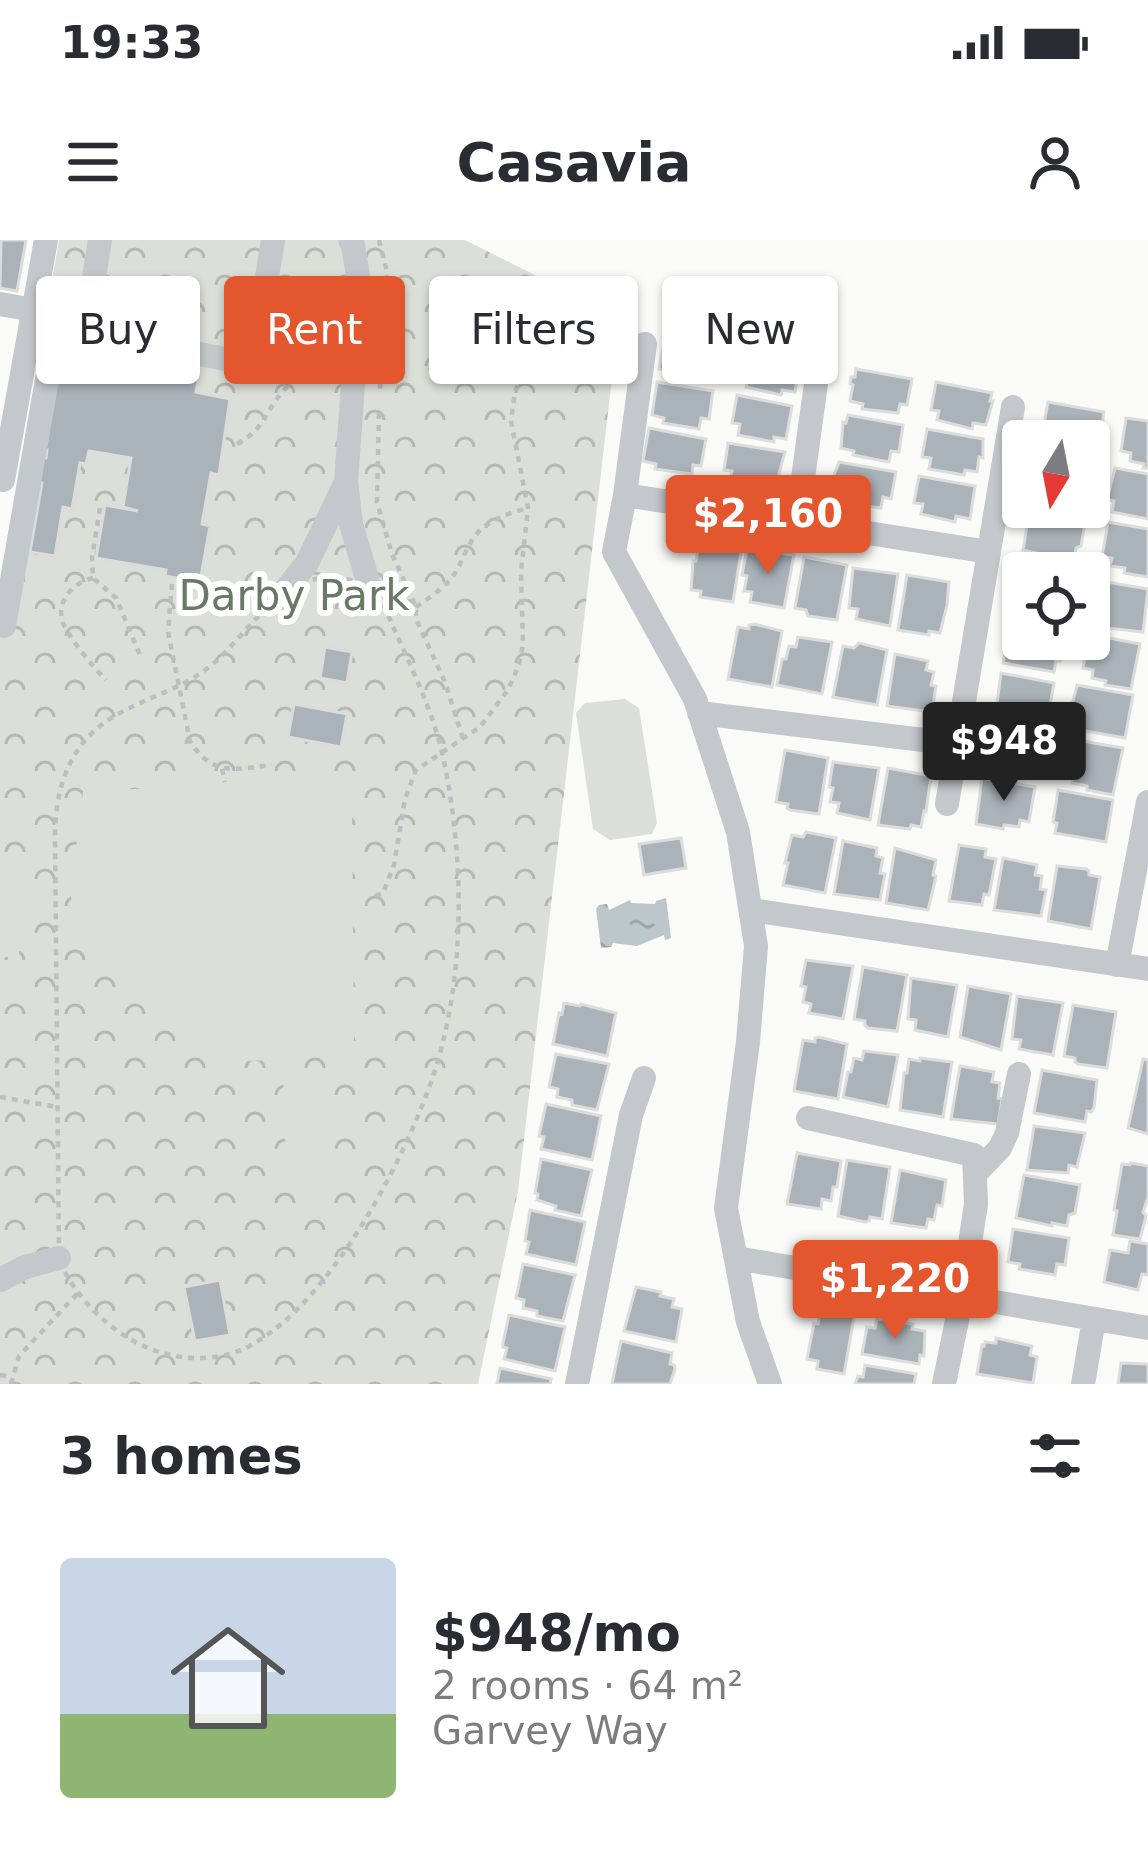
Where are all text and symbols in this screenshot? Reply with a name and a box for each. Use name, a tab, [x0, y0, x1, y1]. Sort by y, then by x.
text: 19:33	[60, 16, 203, 69]
icon: menu	[60, 129, 126, 195]
icon: person	[1022, 129, 1088, 195]
text: Casavia	[457, 131, 691, 194]
chip: Buy	[36, 276, 200, 384]
chip: Rent	[224, 276, 405, 384]
chip: Filters	[429, 276, 638, 384]
chip: New	[662, 276, 838, 384]
north arrow	[1002, 420, 1110, 528]
map controls	[1002, 420, 1110, 660]
pin: $2,160	[670, 475, 866, 577]
text: $2,160	[693, 491, 843, 536]
button: locate	[1002, 552, 1110, 660]
park label: Darby Park	[179, 571, 410, 620]
pin: $948	[933, 702, 1075, 804]
text: $948	[950, 718, 1058, 763]
pin: $1,220	[797, 1240, 993, 1342]
text: $1,220	[820, 1256, 970, 1301]
icon: filters	[1022, 1423, 1088, 1489]
text: 3 homes	[60, 1427, 303, 1486]
text: $948/mo	[432, 1604, 681, 1663]
icon: home	[156, 1606, 300, 1750]
text: 2 rooms · 64 m²	[432, 1663, 743, 1708]
text: Garvey Way	[432, 1708, 668, 1753]

